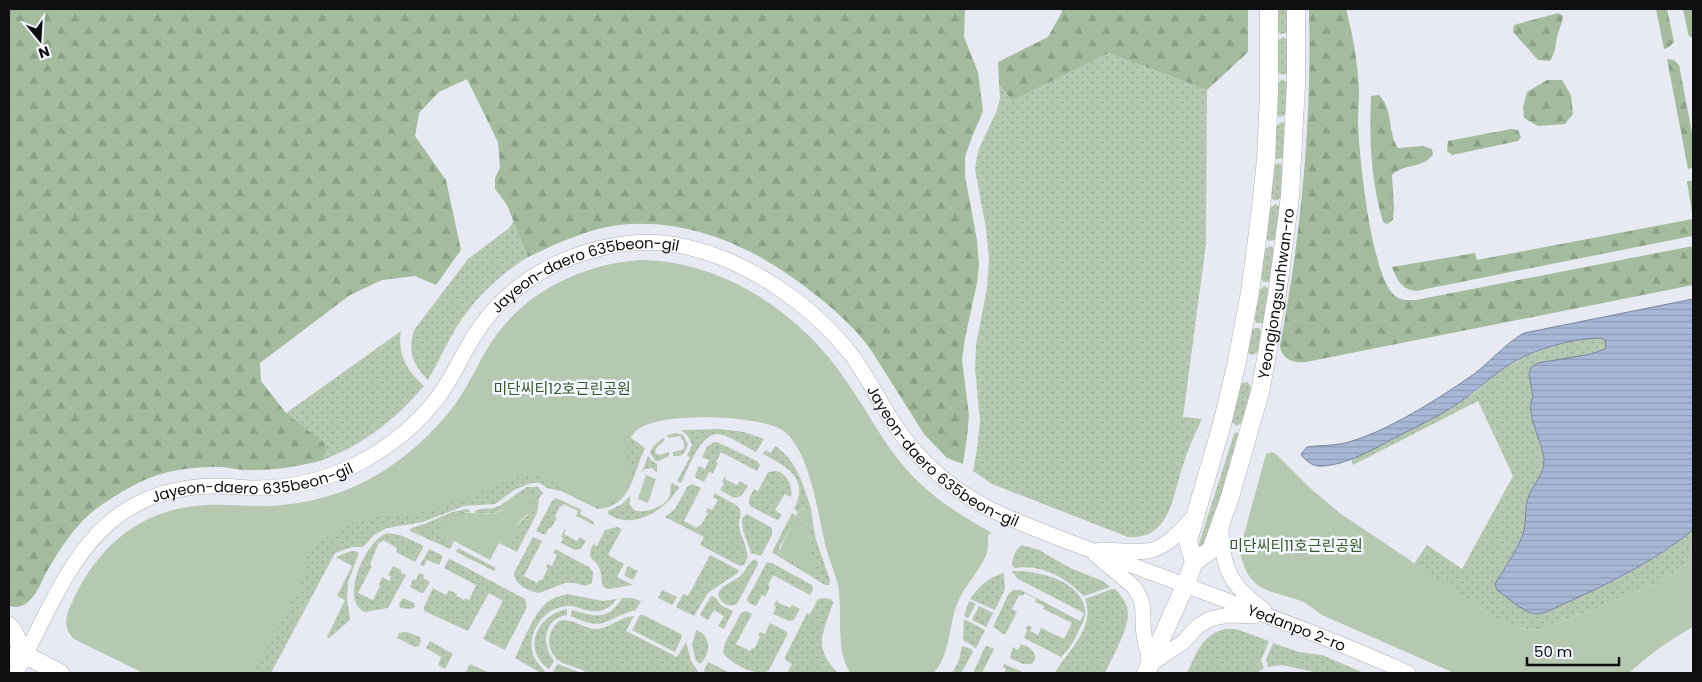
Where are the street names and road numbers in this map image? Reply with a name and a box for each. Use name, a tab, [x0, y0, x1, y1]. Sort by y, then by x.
street label: Yeongjongsunhwan-ro	[1252, 207, 1299, 381]
street label: Jayeon-daero 635beon-gil	[486, 232, 681, 317]
street label: Jayeon-daero 635beon-gil	[863, 381, 1023, 531]
street label: Jayeon-daero 635beon-gil	[148, 457, 356, 507]
street label: Yedanpo 2-ro	[1245, 599, 1349, 656]

